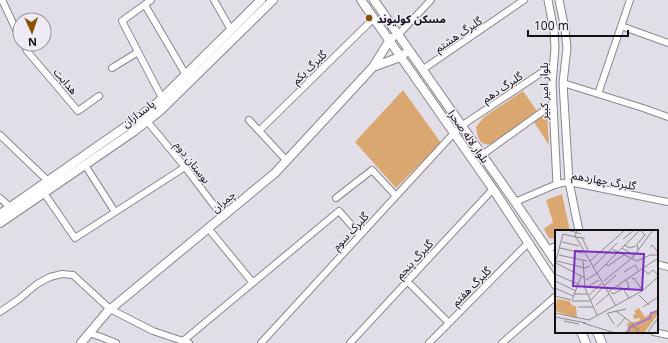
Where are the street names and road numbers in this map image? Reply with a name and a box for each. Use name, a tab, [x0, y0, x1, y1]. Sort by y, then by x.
street label: گلبرگ هشتم	[431, 12, 486, 57]
street label: گلبرگ یکم	[288, 46, 331, 89]
street label: بلوار امیر کبیر	[536, 62, 551, 121]
street label: هدایت	[51, 65, 81, 97]
street label: گلبرگ دهم	[479, 68, 527, 108]
street label: پاسداران	[119, 96, 158, 131]
street label: بلوار لاله صحرا	[445, 106, 493, 166]
street label: بوستان دوم	[171, 138, 214, 187]
street label: گلبرگ چهاردهم	[570, 167, 638, 195]
street label: چمران	[208, 186, 239, 216]
street label: گلبرک سوم	[328, 208, 373, 254]
street label: گلبرگ پنجم	[392, 236, 438, 283]
street label: گلبرگ هفتم	[448, 263, 496, 310]

